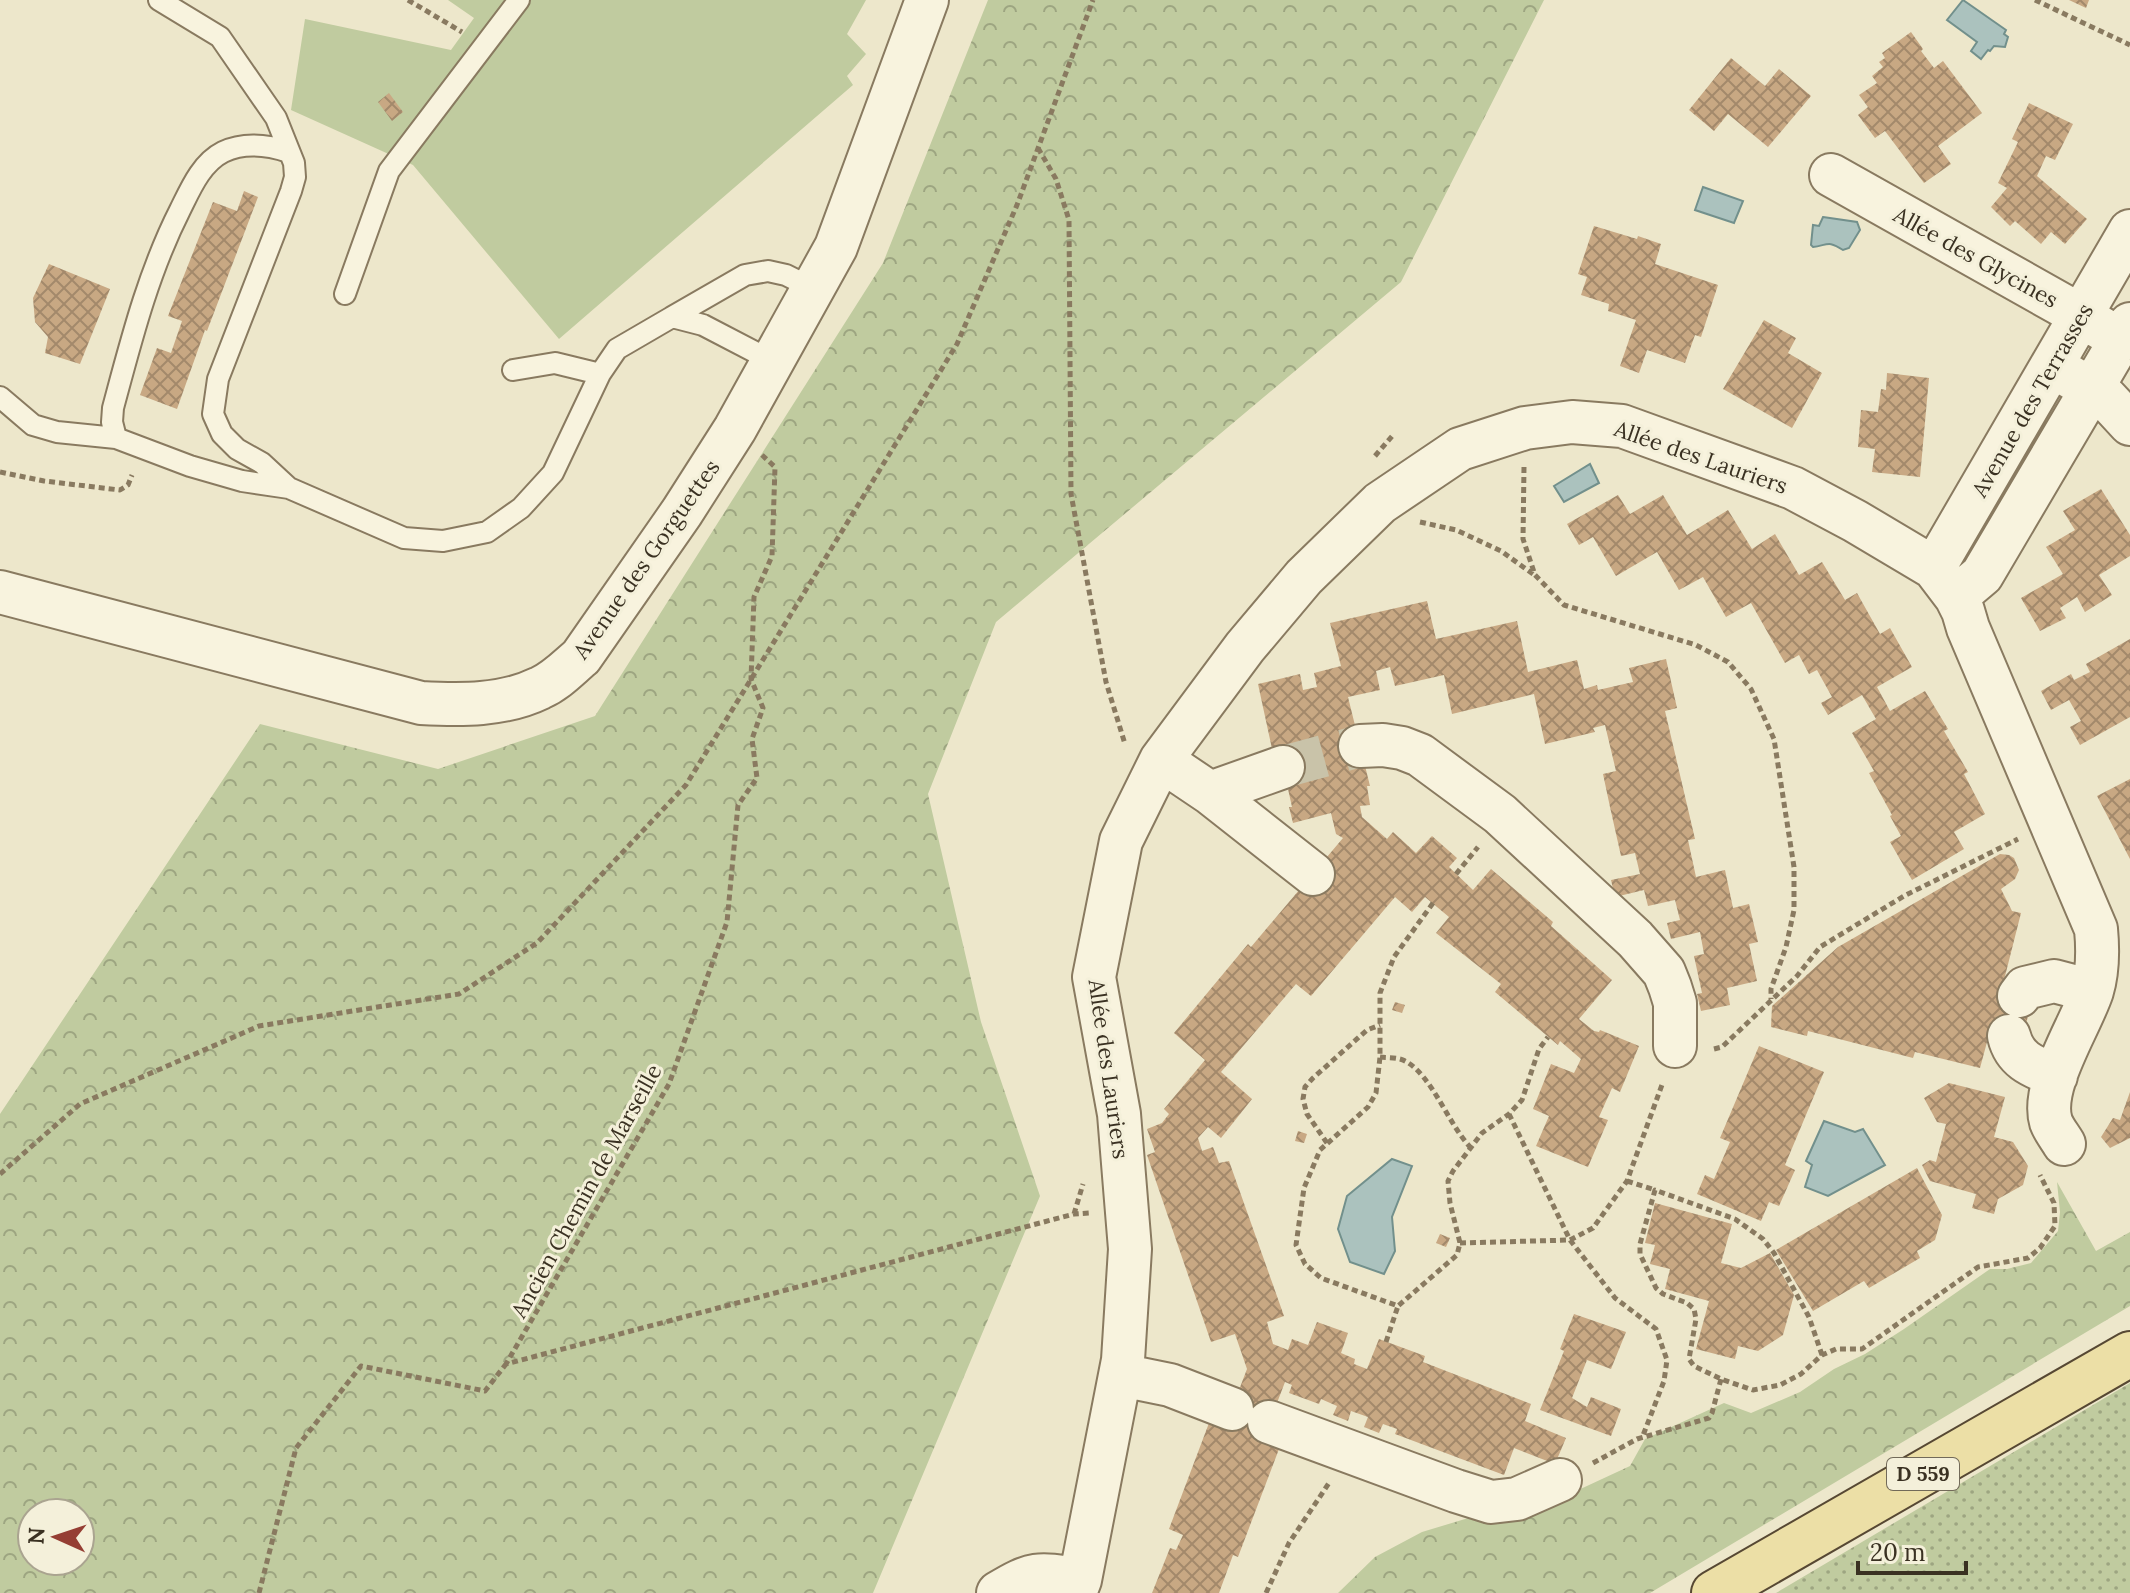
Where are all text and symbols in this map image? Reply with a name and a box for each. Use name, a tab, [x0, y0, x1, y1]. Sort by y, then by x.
street label: Allée des Glycines	[1888, 200, 2063, 314]
street label: Avenue des Terrasses	[1965, 298, 2099, 503]
street label: Allée des Lauriers	[1610, 414, 1791, 500]
street label: Avenue des Gorguettes	[566, 454, 725, 665]
street label: Allée des Lauriers	[1082, 976, 1135, 1161]
street label: Ancien Chemin de Marseille	[504, 1059, 668, 1324]
road number: D 559	[1887, 1458, 1959, 1490]
north arrow	[16, 1497, 96, 1577]
scale bar	[1858, 1525, 1966, 1575]
text: N	[22, 1527, 50, 1545]
text: 20 m	[1870, 1537, 1926, 1568]

